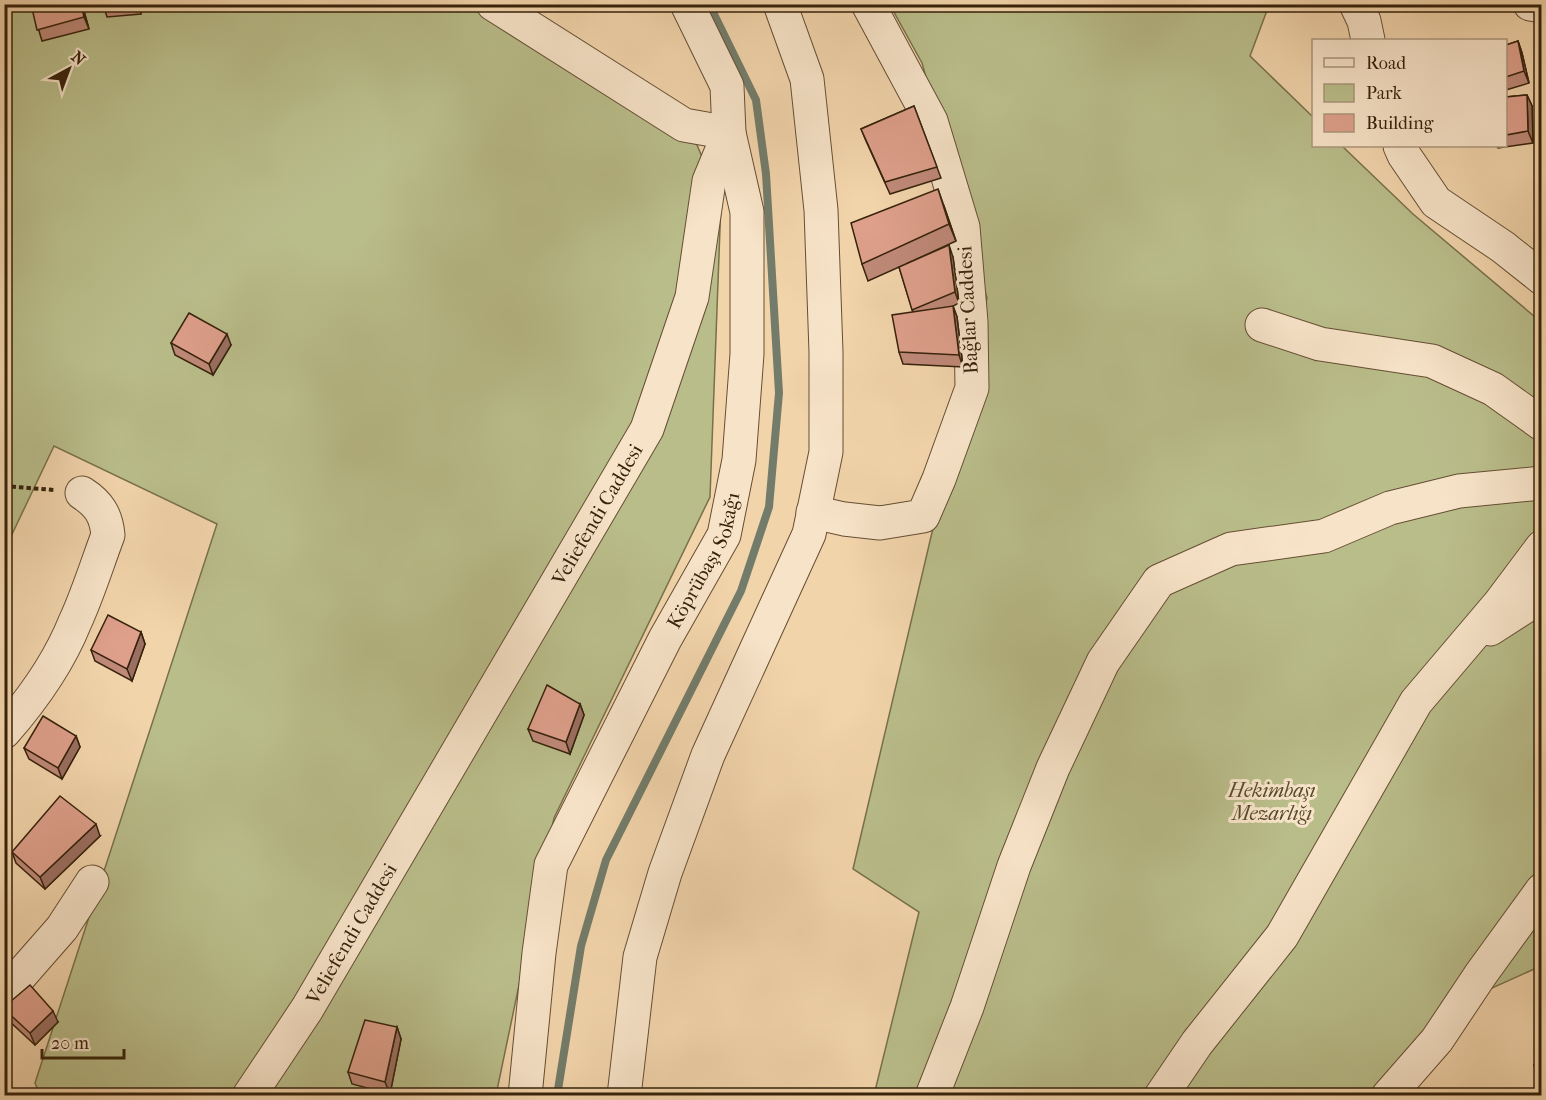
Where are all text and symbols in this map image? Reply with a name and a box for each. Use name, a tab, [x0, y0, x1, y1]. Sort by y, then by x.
north arrow	[39, 39, 99, 99]
legend	[1312, 39, 1507, 147]
text: N	[68, 47, 90, 70]
text: Road	[1366, 53, 1406, 74]
text: Park	[1366, 83, 1403, 104]
text: Building	[1366, 113, 1434, 134]
street label: Bağlar Caddesi	[953, 245, 983, 375]
street label: Veliefendi Caddesi	[546, 440, 647, 590]
street label: Köprübaşı Sokağı	[662, 490, 744, 632]
park label: Hekimbaşı Mezarlığı	[1227, 779, 1316, 825]
street label: Veliefendi Caddesi	[300, 859, 402, 1009]
scale bar	[42, 1022, 124, 1060]
text: 20 m	[51, 1033, 89, 1054]

